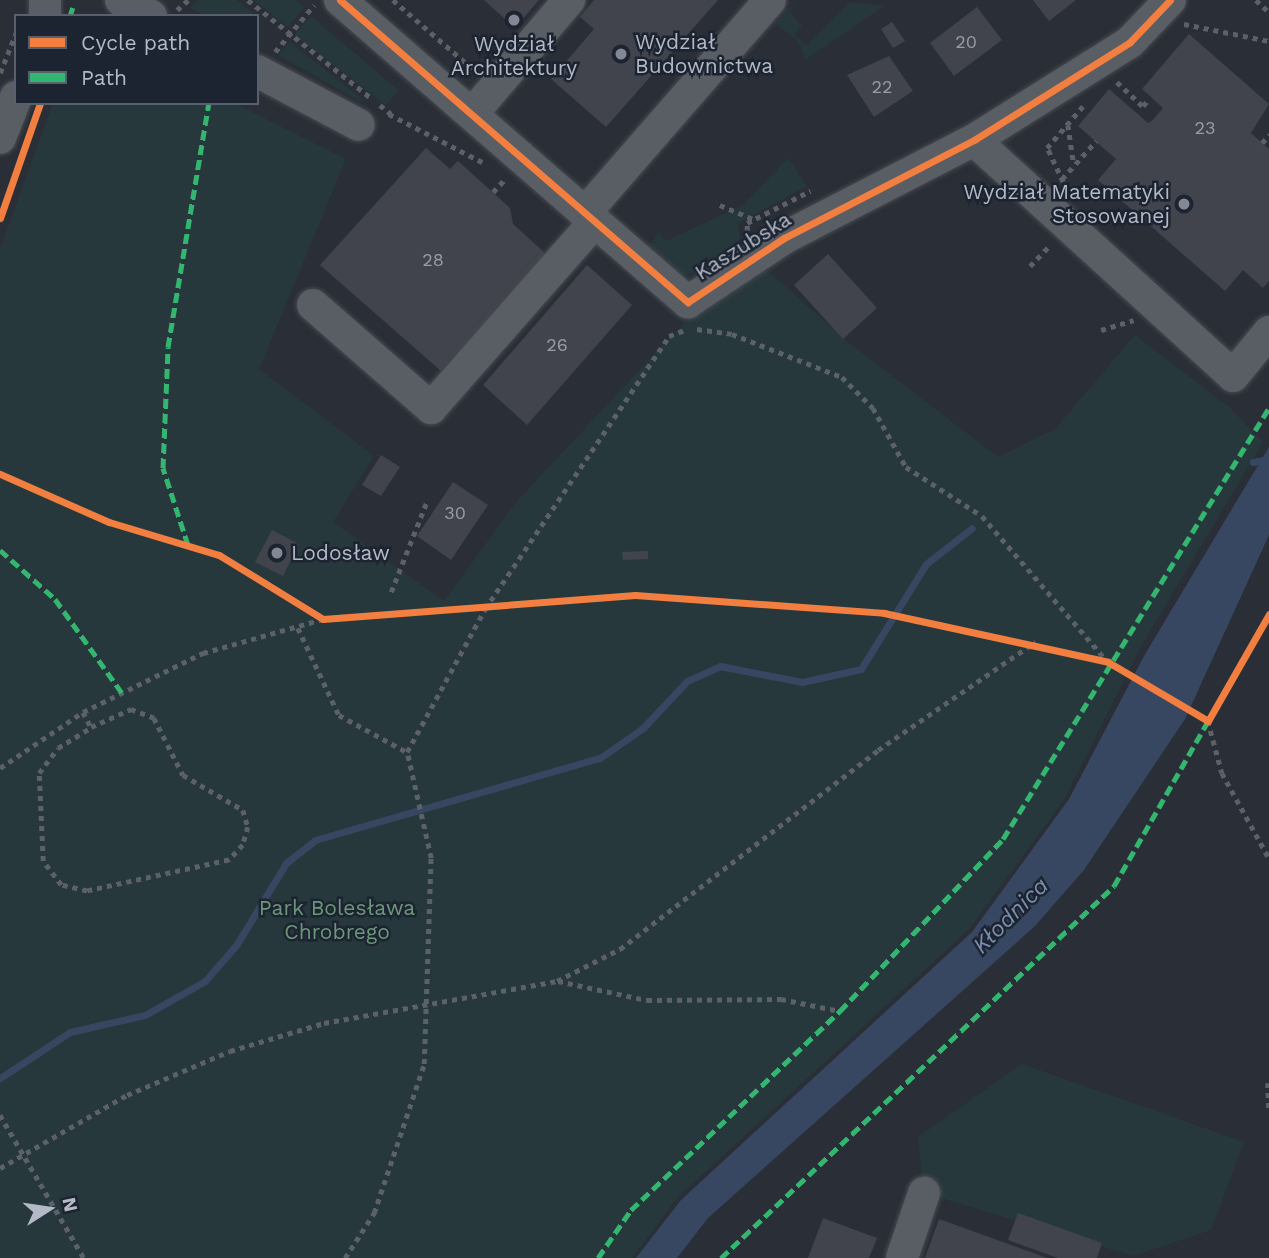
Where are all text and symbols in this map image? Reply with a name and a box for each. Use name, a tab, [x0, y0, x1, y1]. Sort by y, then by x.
marker: Wydział Architektury	[506, 12, 522, 28]
legend	[14, 14, 259, 105]
place label: Wydział Budownictwa	[635, 29, 773, 79]
text: Cycle path	[81, 30, 190, 55]
place label: Wydział Architektury	[451, 31, 577, 81]
house number: 20	[955, 31, 977, 53]
marker: Wydział Budownictwa	[613, 46, 629, 62]
text: Path	[81, 65, 127, 90]
house number: 22	[872, 76, 892, 98]
house number: 23	[1195, 117, 1215, 139]
place label: Wydział Matematyki Stosowanej	[963, 179, 1170, 229]
marker: Wydział Matematyki Stosowanej	[1176, 196, 1192, 212]
street label: Kaszubska	[690, 207, 796, 285]
house number: 28	[422, 249, 444, 271]
house number: 26	[546, 334, 568, 356]
house number: 30	[444, 502, 466, 524]
place label: Lodosław	[291, 540, 390, 566]
marker: Lodosław	[269, 545, 285, 561]
water label: Kłodnica	[967, 872, 1055, 960]
park label: Park Bolesława Chrobrego	[259, 895, 415, 945]
north arrow	[14, 1174, 84, 1244]
text: N	[57, 1195, 83, 1214]

